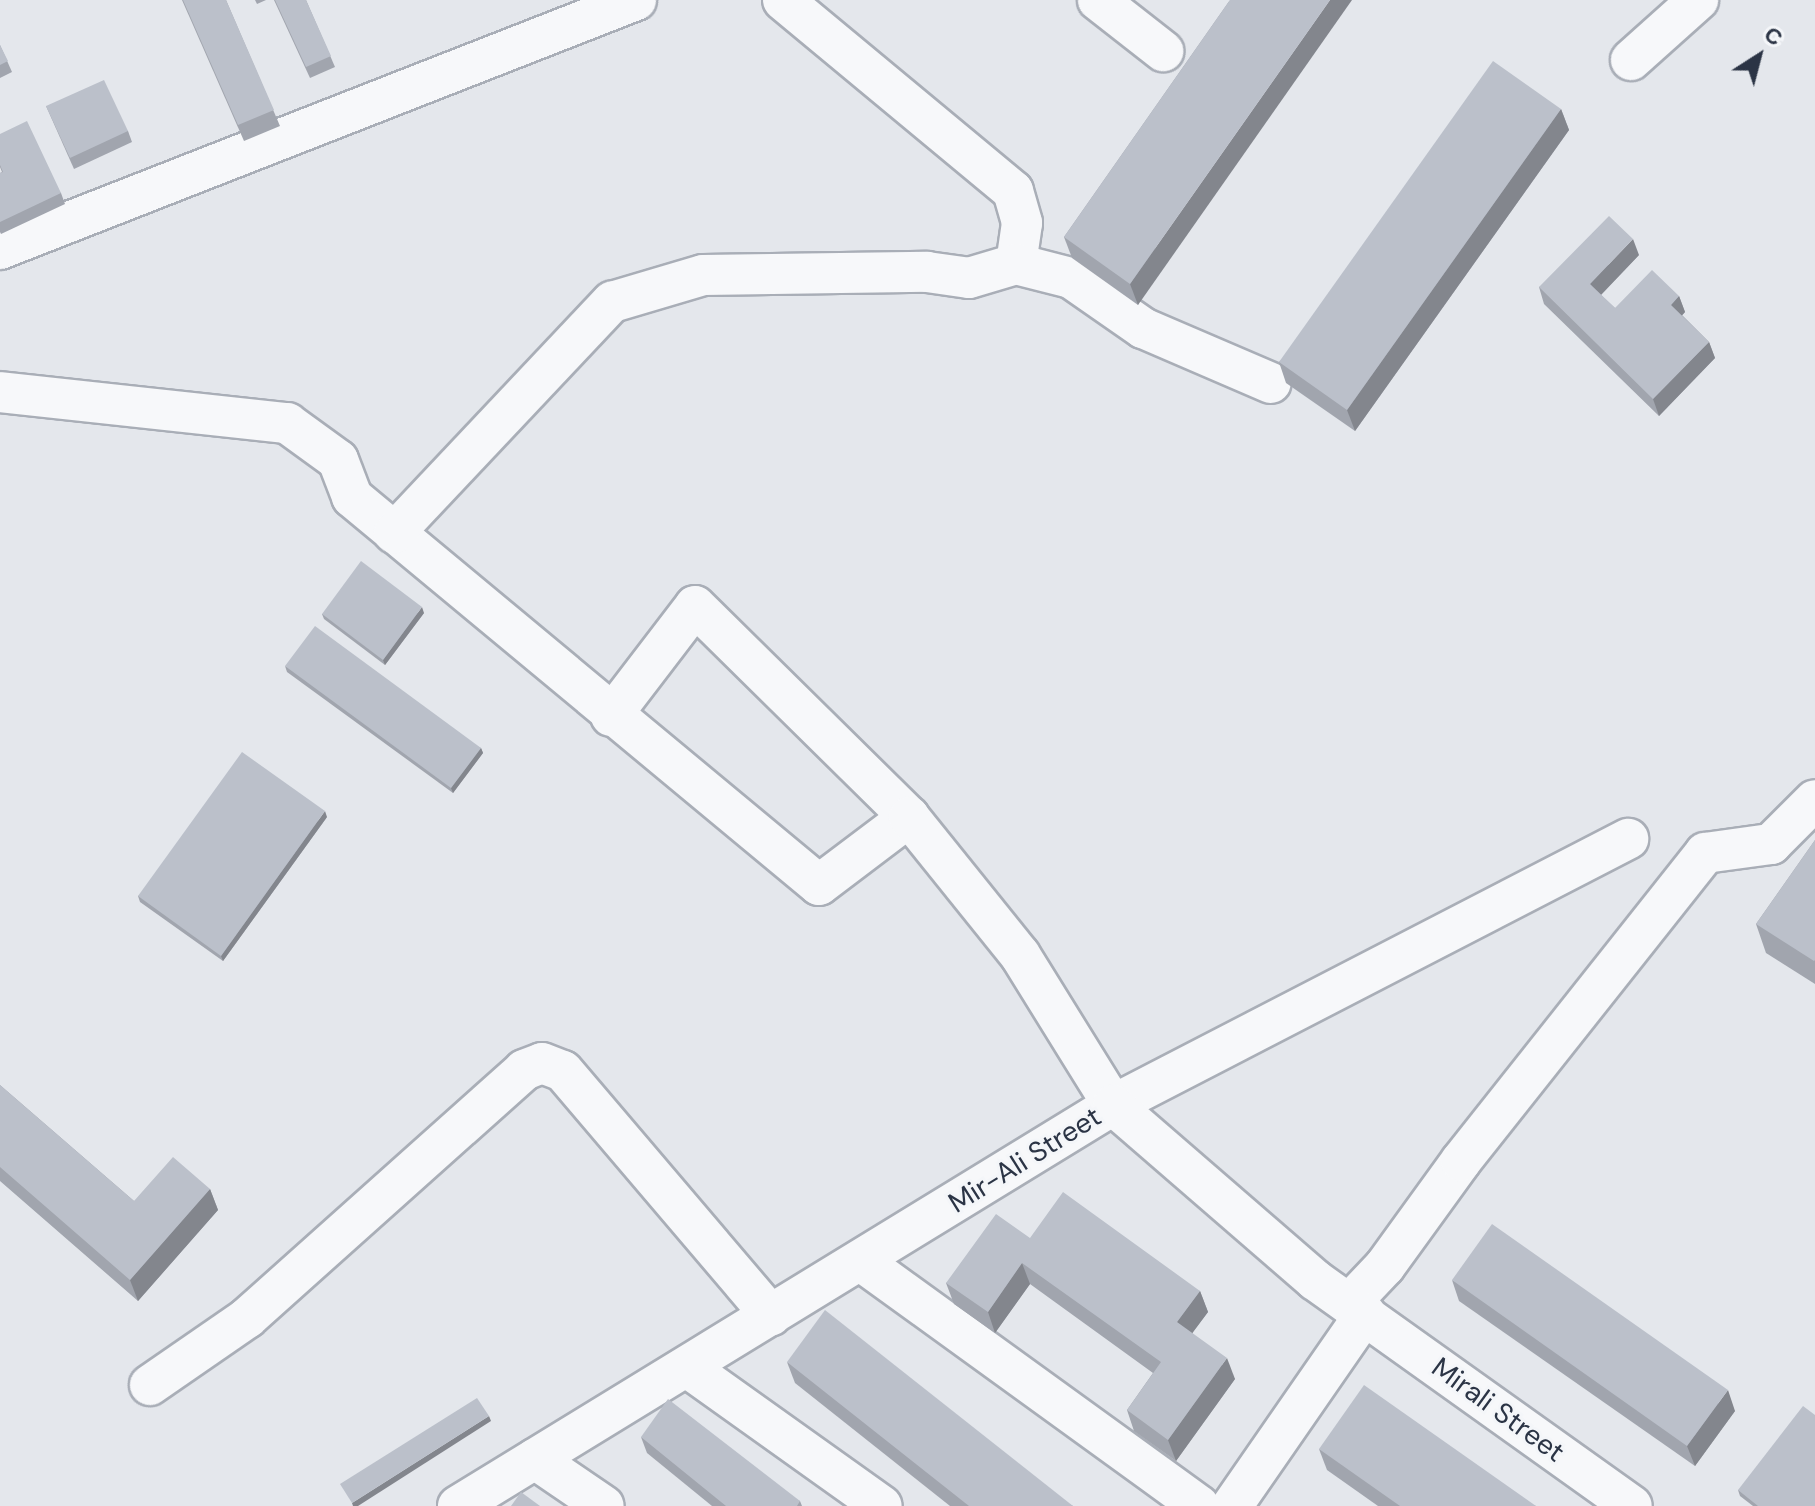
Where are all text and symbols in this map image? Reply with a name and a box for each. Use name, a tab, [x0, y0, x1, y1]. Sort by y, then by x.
north arrow	[1719, 16, 1799, 96]
text: С	[1758, 20, 1788, 53]
street label: Mir-Ali Street	[943, 1100, 1107, 1220]
street label: Mirali Street	[1425, 1351, 1571, 1469]

